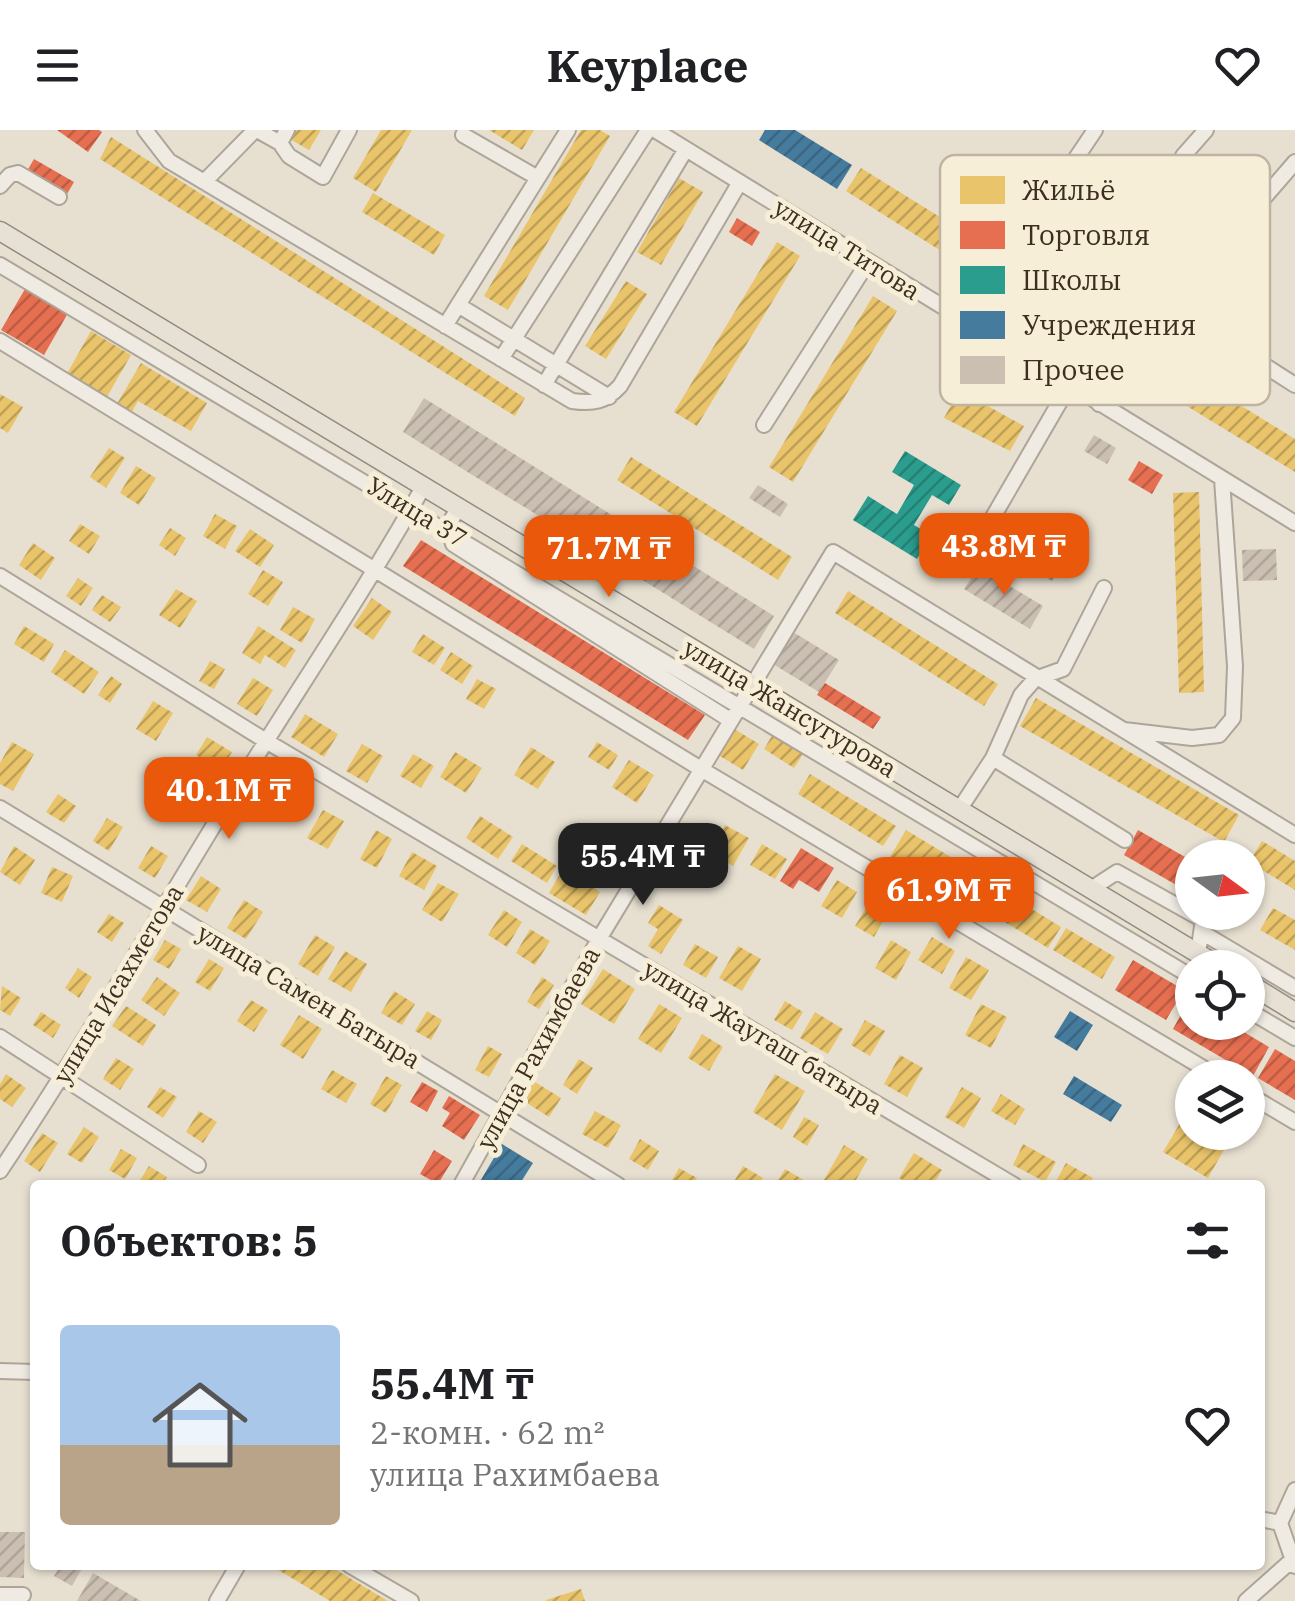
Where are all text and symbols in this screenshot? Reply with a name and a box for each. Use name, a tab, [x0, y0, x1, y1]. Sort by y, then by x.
text: Keyplace	[547, 36, 748, 94]
icon: menu	[30, 38, 85, 93]
icon: heart	[1210, 38, 1265, 93]
legend	[940, 155, 1270, 405]
text: Жильё	[1022, 171, 1115, 208]
street label: улица Титова	[768, 190, 927, 307]
text: Торговля	[1022, 216, 1150, 253]
text: Школы	[1022, 261, 1121, 298]
text: Учреждения	[1022, 306, 1196, 343]
text: Прочее	[1022, 351, 1124, 388]
street label: Улица 37	[361, 469, 474, 554]
pin: 43.8M ₸	[912, 513, 1096, 598]
pin: 71.7M ₸	[517, 515, 701, 600]
text: 43.8M ₸	[941, 524, 1067, 566]
text: 71.7M ₸	[546, 526, 672, 568]
street label: улица Жансугурова	[677, 631, 903, 784]
pin: 40.1M ₸	[137, 757, 321, 842]
text: 40.1M ₸	[166, 768, 292, 810]
pin: 55.4M ₸	[551, 823, 735, 908]
text: 55.4M ₸	[580, 834, 706, 876]
north arrow	[1175, 840, 1265, 930]
map controls	[1175, 840, 1265, 1150]
pin: 61.9M ₸	[857, 857, 1041, 942]
text: 61.9M ₸	[886, 868, 1012, 910]
street label: улица Исахметова	[45, 878, 190, 1090]
street label: улица Самен Батыра	[191, 916, 427, 1075]
street label: улица Рахимбаева	[468, 941, 607, 1155]
button: locate	[1175, 950, 1265, 1040]
street label: улица Жаугаш батыра	[637, 952, 889, 1121]
button: layers	[1175, 1060, 1265, 1150]
text: Объектов: 5	[60, 1213, 318, 1268]
icon: filters	[1180, 1213, 1235, 1268]
text: 55.4M ₸	[370, 1356, 535, 1411]
icon: home	[140, 1365, 260, 1485]
icon: heart	[1180, 1398, 1235, 1453]
text: 2-комн. · 62 m²	[370, 1411, 604, 1453]
text: улица Рахимбаева	[370, 1453, 660, 1495]

